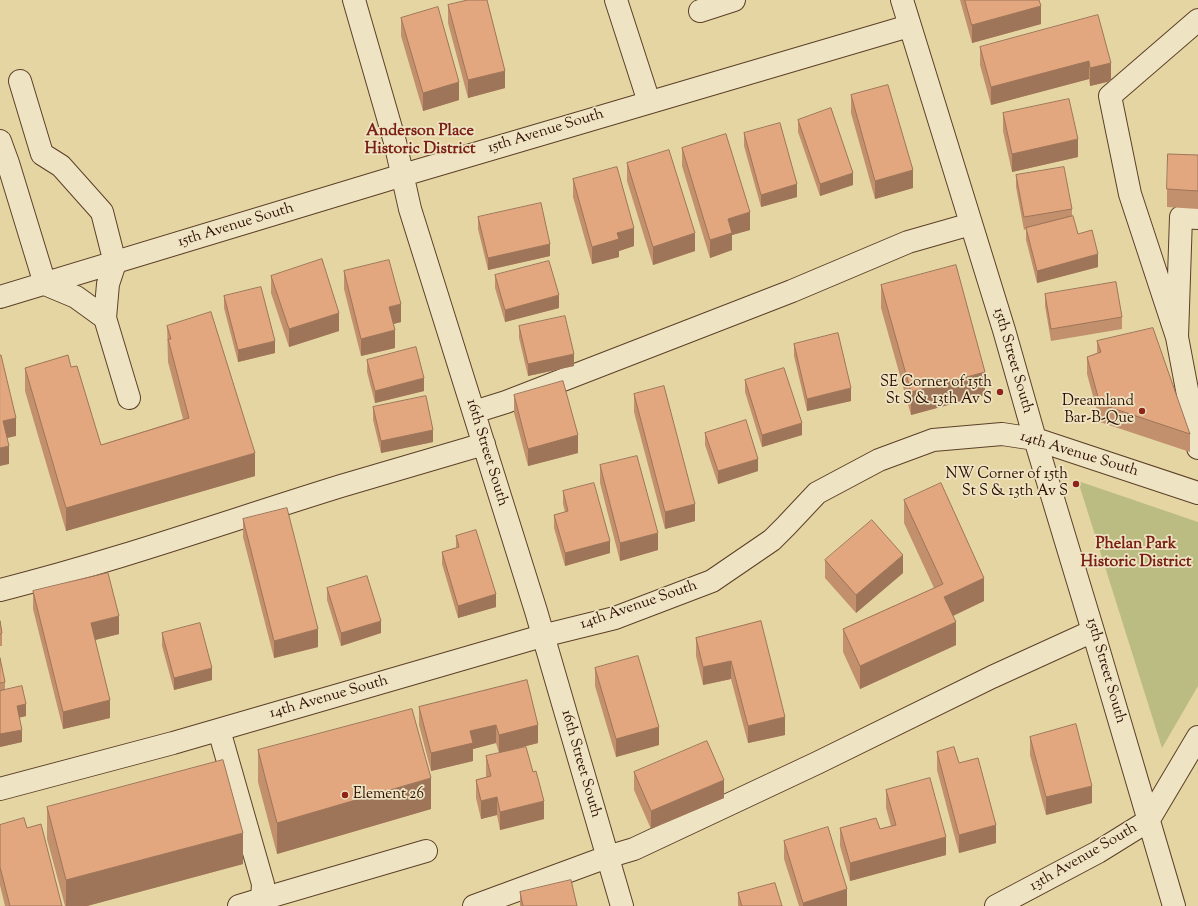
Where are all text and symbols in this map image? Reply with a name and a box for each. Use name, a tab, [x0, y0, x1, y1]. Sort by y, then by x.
street label: 15th Avenue South	[486, 106, 606, 158]
district label: Anderson Place Historic District	[365, 122, 475, 160]
street label: 15th Avenue South	[176, 200, 296, 252]
street label: 15th Street South	[988, 306, 1036, 416]
place label: SE Corner of 15th St S & 13th Av S	[880, 374, 992, 409]
marker: SE Corner of 15th St S & 13th Av S	[995, 387, 1005, 397]
place label: Dreamland Bar-B-Que	[1062, 393, 1134, 428]
street label: 16th Street South	[461, 397, 511, 509]
marker: Dreamland Bar-B-Que	[1137, 406, 1147, 416]
street label: 14th Avenue South	[1018, 428, 1140, 482]
place label: NW Corner of 15th St S & 13th Av S	[945, 466, 1068, 501]
marker: NW Corner of 15th St S & 13th Av S	[1071, 479, 1081, 489]
district label: Phelan Park Historic District	[1081, 535, 1191, 573]
street label: 14th Avenue South	[578, 578, 700, 634]
street label: 15th Street South	[1081, 616, 1129, 726]
street label: 14th Avenue South	[268, 672, 390, 724]
street label: 16th Street South	[556, 708, 604, 820]
place label: Element 26	[353, 786, 424, 804]
marker: Element 26	[340, 790, 350, 800]
street label: 13th Avenue South	[1027, 820, 1141, 896]

